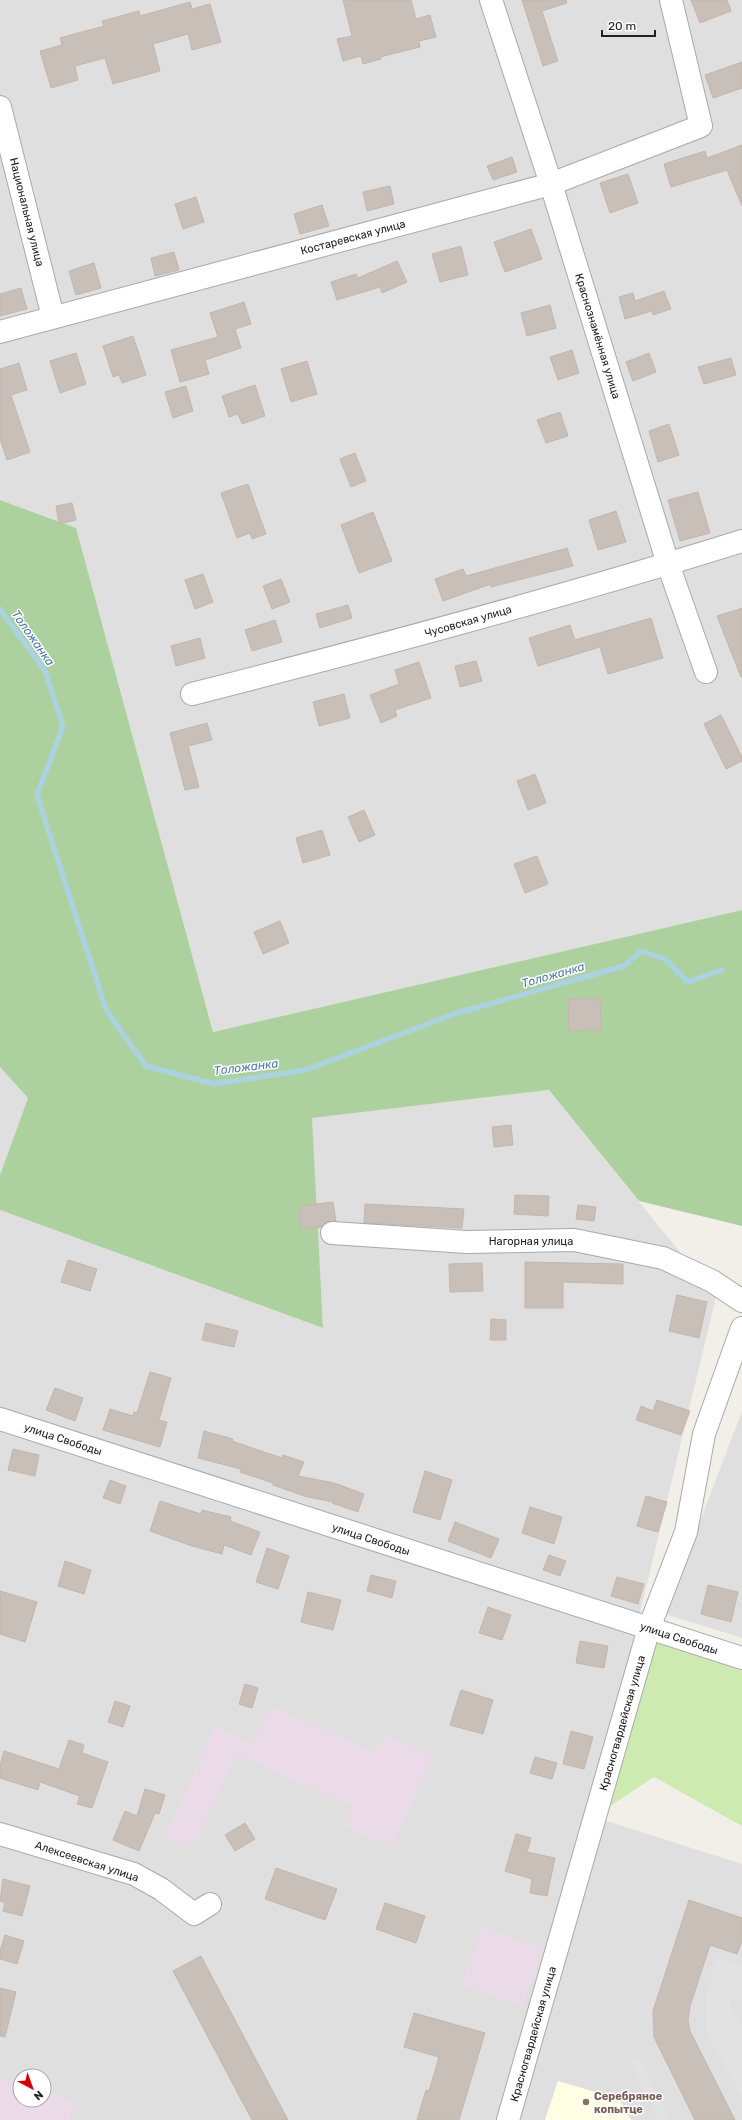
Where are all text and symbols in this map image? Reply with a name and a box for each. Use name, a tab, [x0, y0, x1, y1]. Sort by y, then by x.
scale bar	[602, 12, 655, 38]
text: 20 m	[608, 19, 636, 33]
street label: Национальная улица	[7, 156, 46, 268]
street label: Костаревская улица	[299, 217, 407, 258]
street label: Краснознамённая улица	[572, 272, 623, 401]
street label: Чусовская улица	[423, 603, 513, 640]
water label: Толожанка	[9, 607, 57, 669]
water label: Толожанка	[520, 959, 586, 991]
water label: Толожанка	[213, 1056, 279, 1078]
street label: Нагорная улица	[489, 1235, 573, 1248]
street label: улица Свободы	[22, 1421, 103, 1458]
street label: улица Свободы	[330, 1521, 411, 1558]
street label: улица Свободы	[638, 1620, 719, 1657]
street label: Красногвардейская улица	[597, 1654, 648, 1792]
street label: Алексеевская улица	[33, 1839, 140, 1884]
street label: Красногвардейская улица	[508, 1965, 559, 2103]
north arrow	[12, 2068, 52, 2108]
text: N	[31, 2088, 45, 2103]
place label: Серебряное копытце	[594, 2090, 663, 2116]
marker: Серебряное копытце	[581, 2097, 591, 2107]

